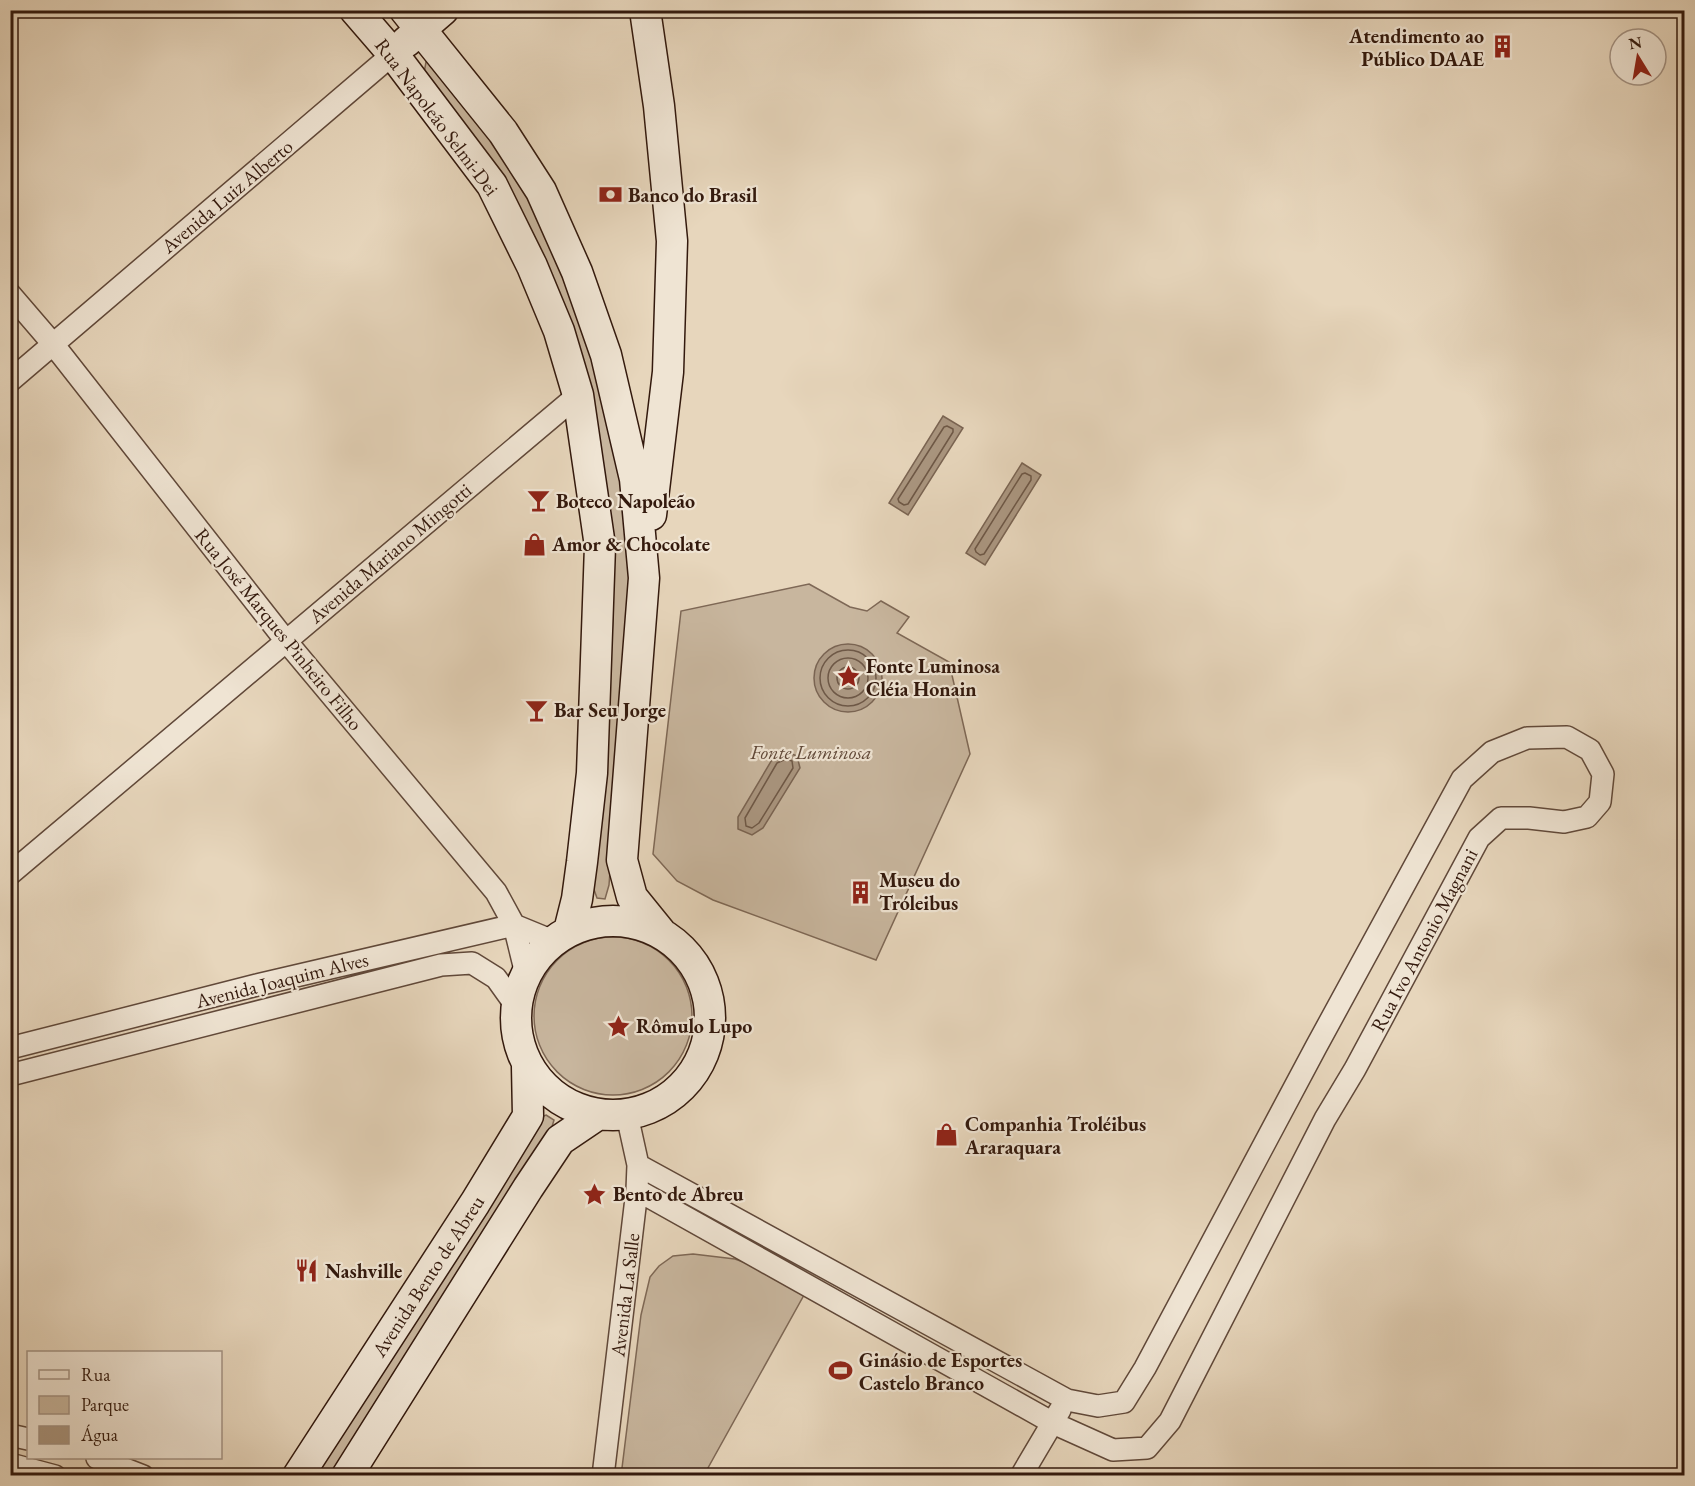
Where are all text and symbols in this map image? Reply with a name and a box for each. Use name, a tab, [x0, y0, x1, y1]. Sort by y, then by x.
place label: Atendimento ao Público DAAE	[1348, 23, 1484, 72]
north arrow	[1608, 27, 1668, 87]
text: N	[1627, 31, 1644, 54]
street label: Rua Napoleão Selmi-Dei	[369, 33, 505, 201]
building icon: Atendimento ao Público DAAE	[1489, 34, 1515, 60]
street label: Avenida Luiz Alberto	[155, 133, 298, 259]
bank icon: Banco do Brasil	[597, 182, 623, 208]
place label: Banco do Brasil	[628, 182, 758, 208]
street label: Avenida Mariano Mingotti	[302, 477, 477, 630]
bar icon: Boteco Napoleão	[525, 488, 551, 514]
place label: Boteco Napoleão	[556, 488, 695, 514]
street label: Rua José Marques Pinheiro Filho	[189, 522, 369, 736]
shop icon: Amor & Chocolate	[521, 531, 547, 557]
place label: Amor & Chocolate	[551, 531, 710, 557]
place label: Fonte Luminosa Cléia Honain	[866, 653, 1000, 702]
place icon: Fonte Luminosa Cléia Honain	[835, 664, 861, 690]
bar icon: Bar Seu Jorge	[523, 697, 549, 723]
place label: Bar Seu Jorge	[554, 697, 666, 723]
park label: Fonte Luminosa	[749, 739, 872, 765]
street label: Rua Ivo Antonio Magnani	[1365, 844, 1483, 1036]
place label: Museu do Tróleibus	[879, 867, 960, 916]
building icon: Museu do Tróleibus	[848, 879, 874, 905]
street label: Avenida Joaquim Alves	[192, 946, 371, 1014]
place icon: Rômulo Lupo	[605, 1013, 631, 1039]
place label: Rômulo Lupo	[636, 1013, 752, 1039]
place label: Companhia Troléibus Araraquara	[964, 1111, 1146, 1160]
shop icon: Companhia Troléibus Araraquara	[934, 1122, 960, 1148]
place icon: Bento de Abreu	[582, 1181, 608, 1207]
place label: Bento de Abreu	[613, 1181, 744, 1207]
street label: Avenida Bento de Abreu	[366, 1190, 490, 1363]
street label: Avenida La Salle	[604, 1231, 646, 1359]
restaurant icon: Nashville	[294, 1258, 320, 1284]
place label: Nashville	[325, 1258, 402, 1284]
place label: Ginásio de Esportes Castelo Branco	[859, 1347, 1022, 1396]
legend	[27, 1351, 222, 1459]
sports icon: Ginásio de Esportes Castelo Branco	[828, 1358, 854, 1384]
text: Rua	[81, 1363, 111, 1386]
text: Parque	[81, 1393, 129, 1416]
text: Água	[80, 1423, 119, 1446]

